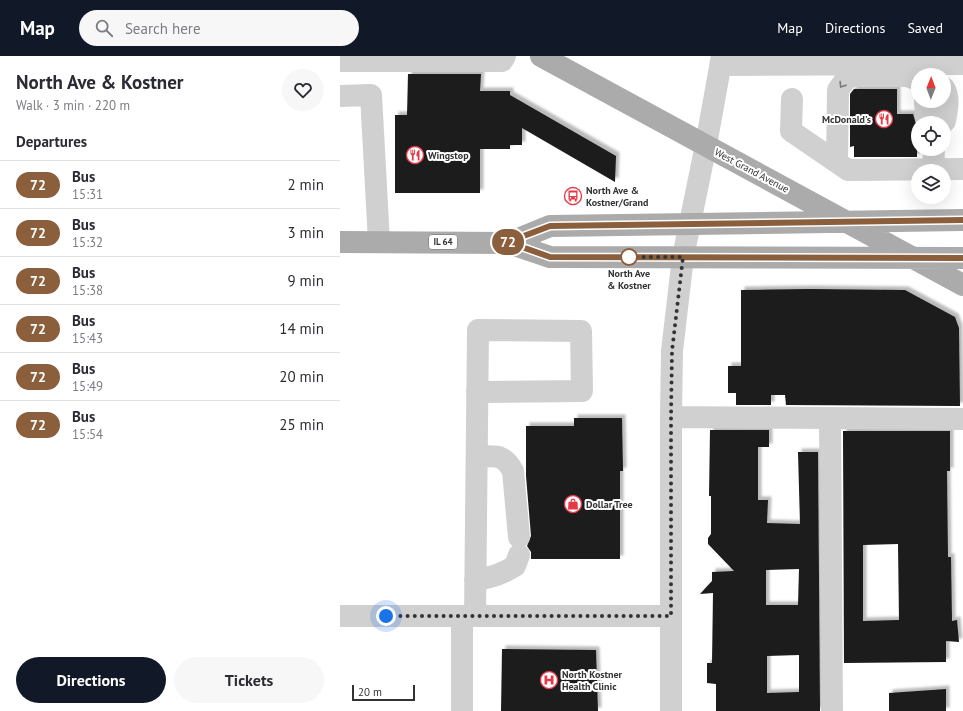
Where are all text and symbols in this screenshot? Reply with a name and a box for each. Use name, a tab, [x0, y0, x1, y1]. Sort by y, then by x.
search box	[79, 10, 359, 46]
text: Map	[20, 16, 55, 40]
icon: search	[93, 17, 115, 39]
text: Search here	[125, 19, 201, 38]
text: Map	[777, 19, 803, 37]
text: Directions	[825, 19, 885, 37]
text: Saved	[907, 19, 943, 37]
north arrow	[911, 68, 951, 108]
map controls	[911, 68, 951, 204]
button: heart	[282, 69, 324, 111]
text: North Ave & Kostner	[16, 70, 183, 94]
one-way arrow	[839, 81, 847, 88]
text: Walk · 3 min · 220 m	[16, 97, 130, 114]
restaurant icon: McDonald's	[874, 109, 894, 129]
place label: McDonald's	[822, 113, 871, 126]
button: locate	[911, 116, 951, 156]
text: Departures	[16, 132, 87, 151]
restaurant icon: Wingstop	[405, 145, 425, 165]
street label: West Grand Avenue	[712, 145, 791, 195]
place label: Wingstop	[428, 149, 469, 162]
button: layers	[911, 164, 951, 204]
text: Bus	[72, 167, 95, 186]
text: 2 min	[287, 175, 324, 194]
text: 72	[30, 176, 46, 194]
place label: North Ave & Kostner/Grand	[586, 184, 648, 209]
text: 15:31	[72, 186, 103, 203]
bus stop icon: North Ave & Kostner/Grand	[563, 186, 583, 206]
text: Bus	[72, 215, 95, 234]
text: 3 min	[287, 223, 324, 242]
text: 72	[30, 224, 46, 242]
line badge: 72	[490, 229, 526, 255]
text: 72	[500, 233, 516, 251]
text: 15:32	[72, 234, 103, 251]
road number: IL 64	[429, 235, 457, 249]
marker: North Ave & Kostner	[620, 248, 638, 266]
text: Bus	[72, 263, 95, 282]
place label: North Ave & Kostner	[607, 267, 651, 292]
text: 9 min	[287, 271, 324, 290]
text: 72	[30, 272, 46, 290]
text: 15:38	[72, 282, 103, 299]
text: Bus	[72, 311, 95, 330]
text: 14 min	[279, 319, 324, 338]
text: 72	[30, 320, 46, 338]
text: 15:43	[72, 330, 103, 347]
text: Bus	[72, 359, 95, 378]
text: 20 min	[279, 367, 324, 386]
text: 72	[30, 368, 46, 386]
text: 15:49	[72, 378, 103, 395]
text: Bus	[72, 407, 95, 426]
text: 25 min	[279, 415, 324, 434]
text: 72	[30, 416, 46, 434]
text: 15:54	[72, 426, 103, 443]
shop icon: Dollar Tree	[563, 494, 583, 514]
place label: Dollar Tree	[586, 498, 633, 511]
your location	[376, 606, 396, 626]
button: Directions	[16, 657, 166, 703]
button: Tickets	[174, 657, 324, 703]
place label: North Kostner Health Clinic	[562, 668, 623, 693]
hospital icon: North Kostner Health Clinic	[539, 670, 559, 690]
scale bar	[352, 683, 415, 702]
text: 20 m	[358, 685, 382, 699]

